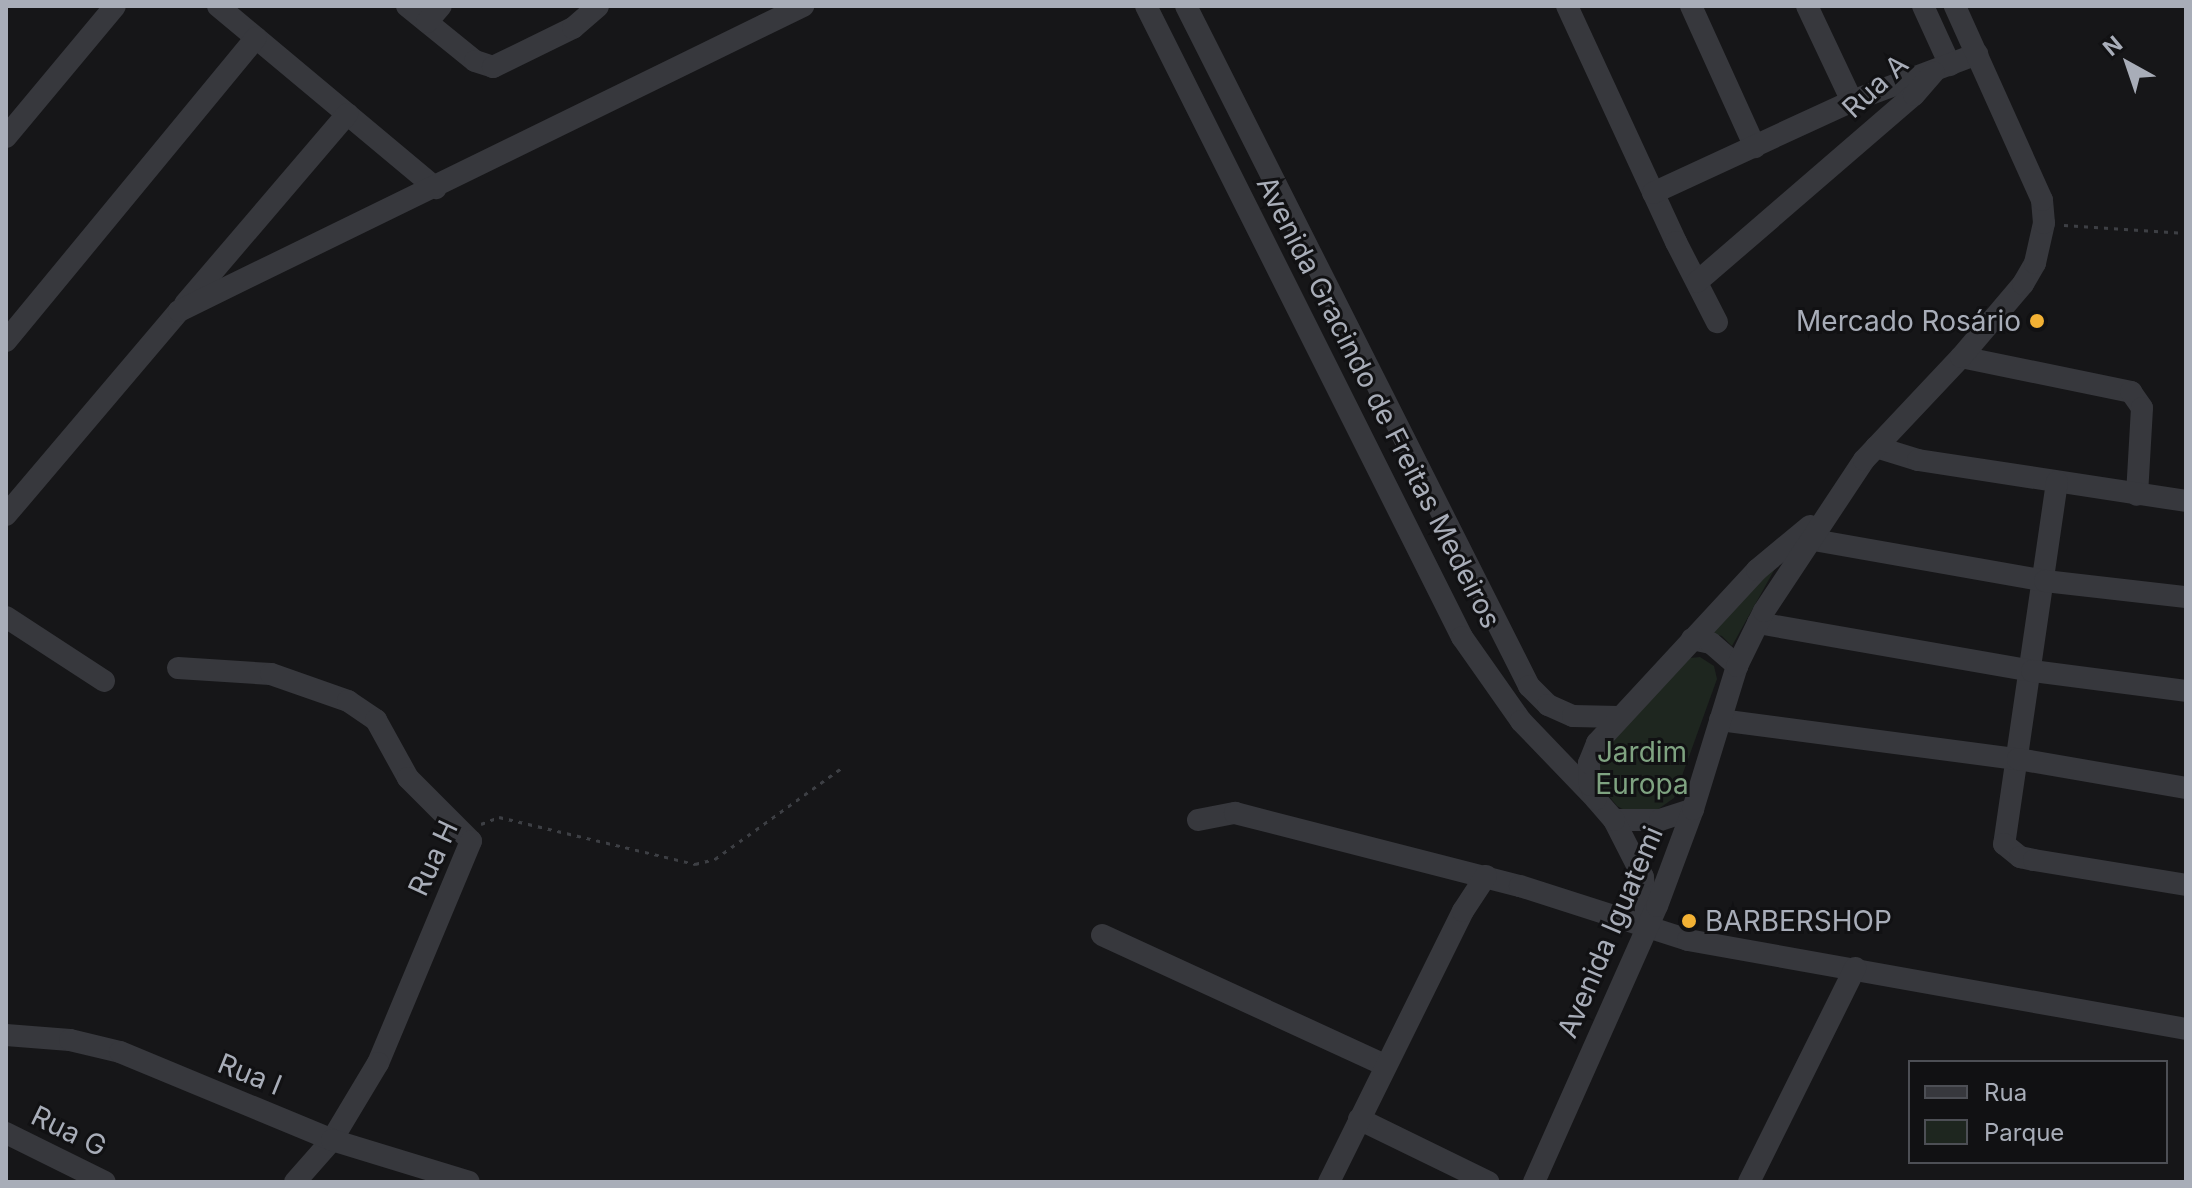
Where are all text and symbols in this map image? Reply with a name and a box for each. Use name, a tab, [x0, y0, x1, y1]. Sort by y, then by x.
north arrow	[2088, 24, 2168, 104]
text: N	[2098, 30, 2127, 61]
street label: Rua A	[1835, 47, 1915, 125]
street label: Avenida Gracindo de Freitas Medeiros	[1250, 170, 1508, 634]
place label: Mercado Rosário	[1796, 304, 2021, 338]
marker: Mercado Rosário	[2028, 312, 2046, 330]
park label: Jardim Europa	[1595, 735, 1689, 801]
street label: Rua H	[401, 815, 465, 901]
street label: Avenida Iguatemi	[1550, 821, 1670, 1043]
place label: BARBERSHOP	[1705, 904, 1892, 938]
marker: BARBERSHOP	[1680, 912, 1698, 930]
street label: Rua I	[213, 1046, 287, 1102]
legend	[1908, 1060, 2168, 1164]
text: Rua	[1984, 1078, 2027, 1107]
street label: Rua G	[26, 1099, 112, 1163]
text: Parque	[1984, 1118, 2064, 1147]

